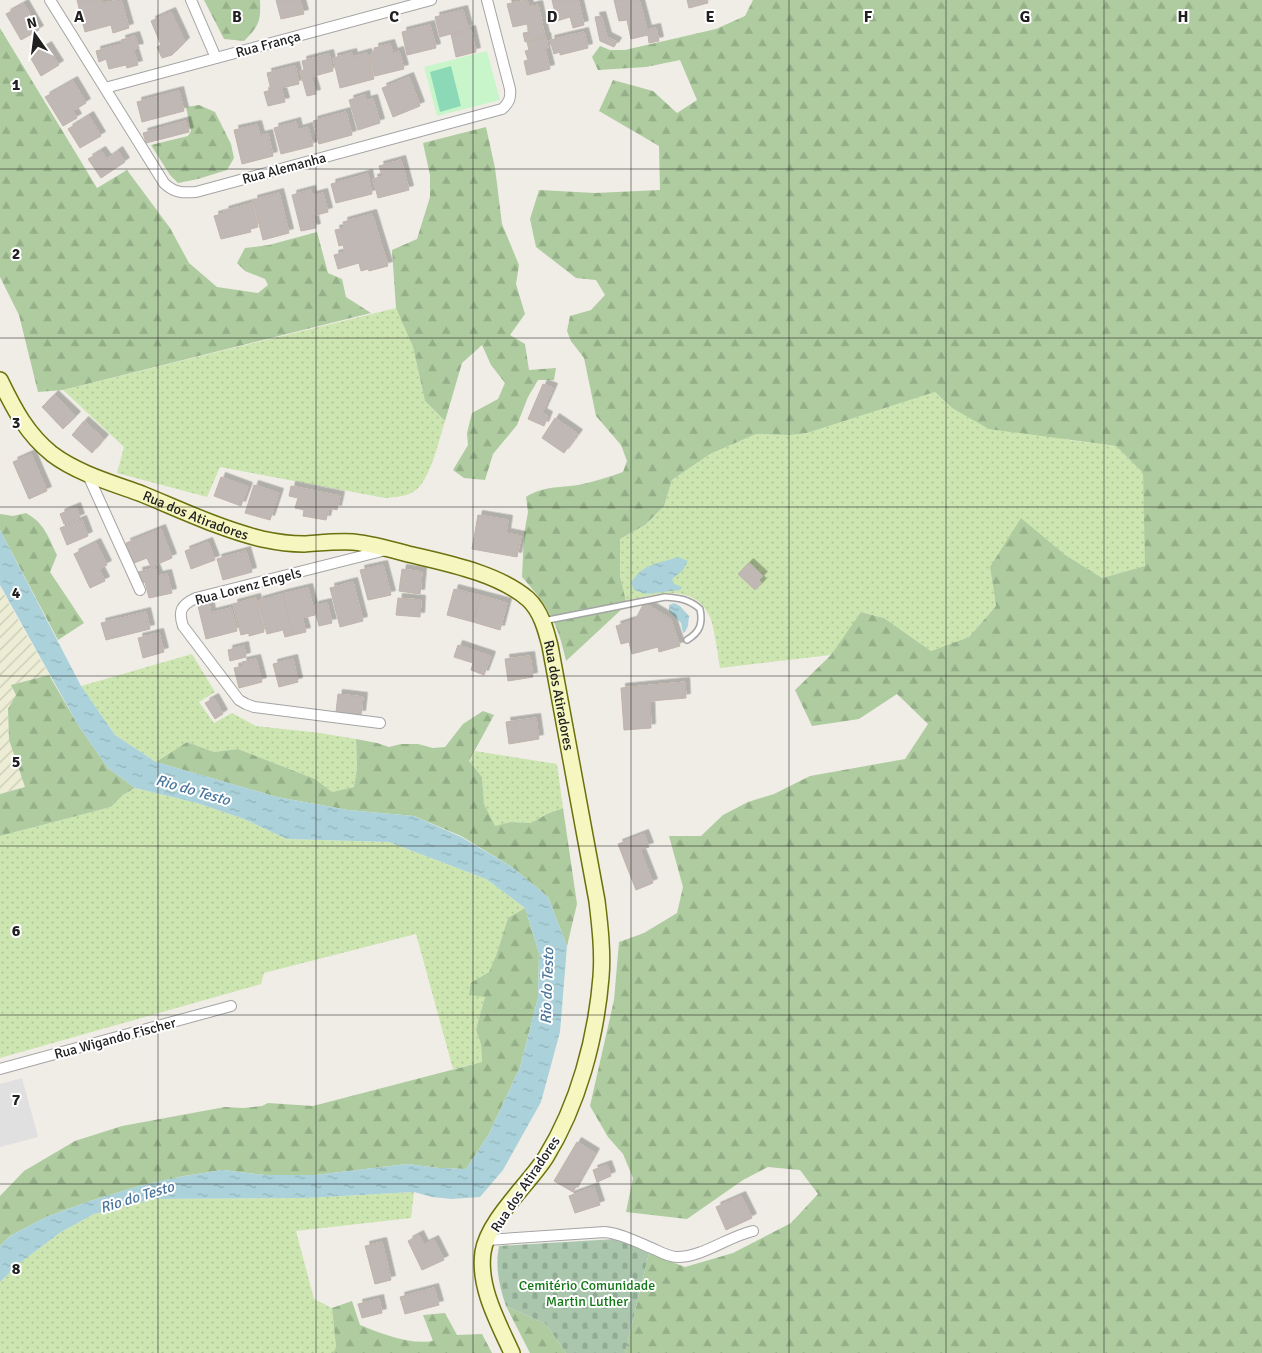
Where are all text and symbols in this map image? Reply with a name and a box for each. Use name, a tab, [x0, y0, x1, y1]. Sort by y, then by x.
text: A	[74, 7, 85, 27]
text: B	[232, 7, 242, 27]
text: C	[389, 7, 399, 27]
text: D	[547, 7, 558, 27]
text: E	[705, 7, 715, 27]
text: F	[864, 7, 873, 27]
text: G	[1020, 7, 1030, 27]
text: H	[1178, 7, 1188, 27]
north arrow	[10, 10, 60, 60]
text: N	[25, 13, 39, 32]
street label: Rua França	[234, 28, 302, 61]
text: 1	[12, 75, 21, 95]
street label: Rua Alemanha	[240, 149, 328, 188]
text: 2	[12, 244, 20, 264]
text: 3	[12, 413, 20, 433]
street label: Rua dos Atiradores	[140, 487, 250, 544]
street label: Rua Lorenz Engels	[193, 564, 303, 609]
text: 4	[12, 583, 21, 603]
street label: Rua dos Atiradores	[540, 638, 577, 752]
text: 5	[12, 752, 20, 772]
water label: Rio do Testo	[154, 771, 233, 810]
text: 6	[12, 921, 21, 941]
water label: Rio do Testo	[537, 946, 557, 1024]
street label: Rua Wigando Fischer	[52, 1014, 179, 1063]
text: 7	[12, 1090, 21, 1110]
street label: Rua dos Atiradores	[487, 1133, 564, 1235]
water label: Rio do Testo	[98, 1177, 177, 1217]
text: 8	[12, 1259, 21, 1279]
park label: Cemitério Comunidade Martin Luther	[519, 1277, 655, 1310]

